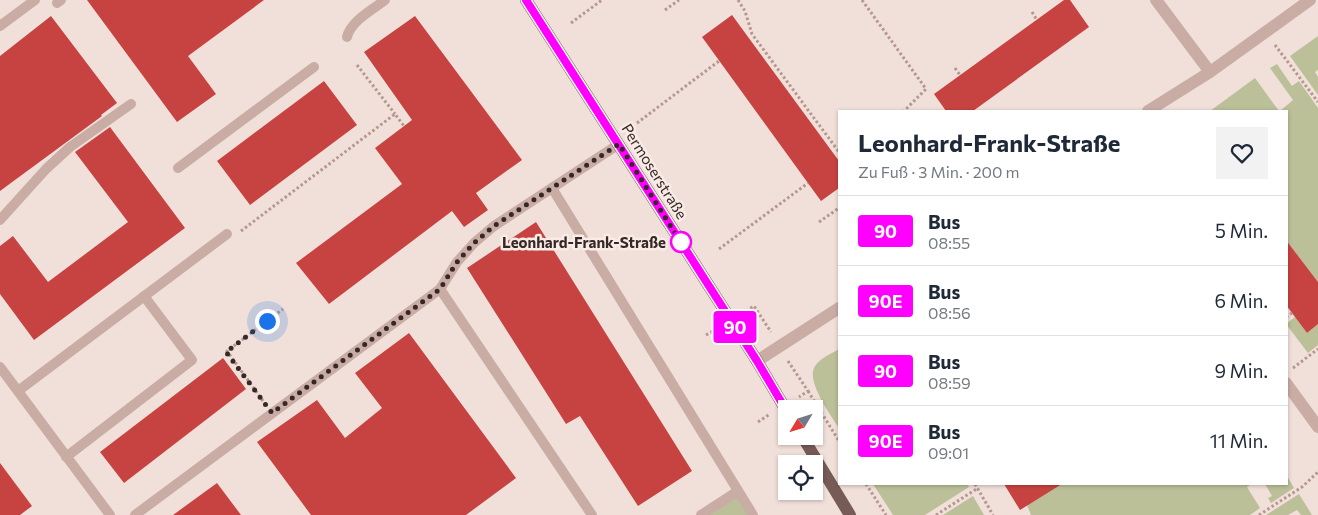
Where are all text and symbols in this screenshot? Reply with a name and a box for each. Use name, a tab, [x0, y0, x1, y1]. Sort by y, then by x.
street label: Permoserstraße	[618, 120, 692, 222]
button: heart	[1216, 127, 1268, 179]
text: Leonhard-Frank-Straße	[858, 128, 1121, 157]
text: Zu Fuß · 3 Min. · 200 m	[858, 162, 1019, 181]
text: Bus	[928, 210, 960, 233]
text: 5 Min.	[1215, 219, 1268, 242]
text: 90	[874, 220, 897, 242]
marker: Leonhard-Frank-Straße	[670, 231, 692, 253]
place label: Leonhard-Frank-Straße	[502, 233, 666, 251]
text: 08:55	[928, 233, 970, 252]
text: Bus	[928, 280, 960, 303]
text: 6 Min.	[1214, 289, 1268, 312]
text: 90E	[869, 290, 902, 312]
text: 08:56	[928, 303, 971, 322]
your location	[255, 309, 280, 334]
line badge: 90	[712, 311, 758, 343]
text: 90	[723, 316, 747, 338]
text: Bus	[928, 350, 960, 373]
text: 9 Min.	[1214, 359, 1268, 382]
text: 90	[874, 360, 897, 382]
text: 08:59	[928, 373, 971, 392]
north arrow	[778, 400, 822, 445]
map controls	[778, 400, 823, 500]
text: Bus	[928, 420, 960, 443]
text: 11 Min.	[1210, 429, 1268, 452]
text: 90E	[869, 430, 902, 452]
text: 09:01	[928, 443, 969, 462]
button: locate	[778, 455, 823, 500]

